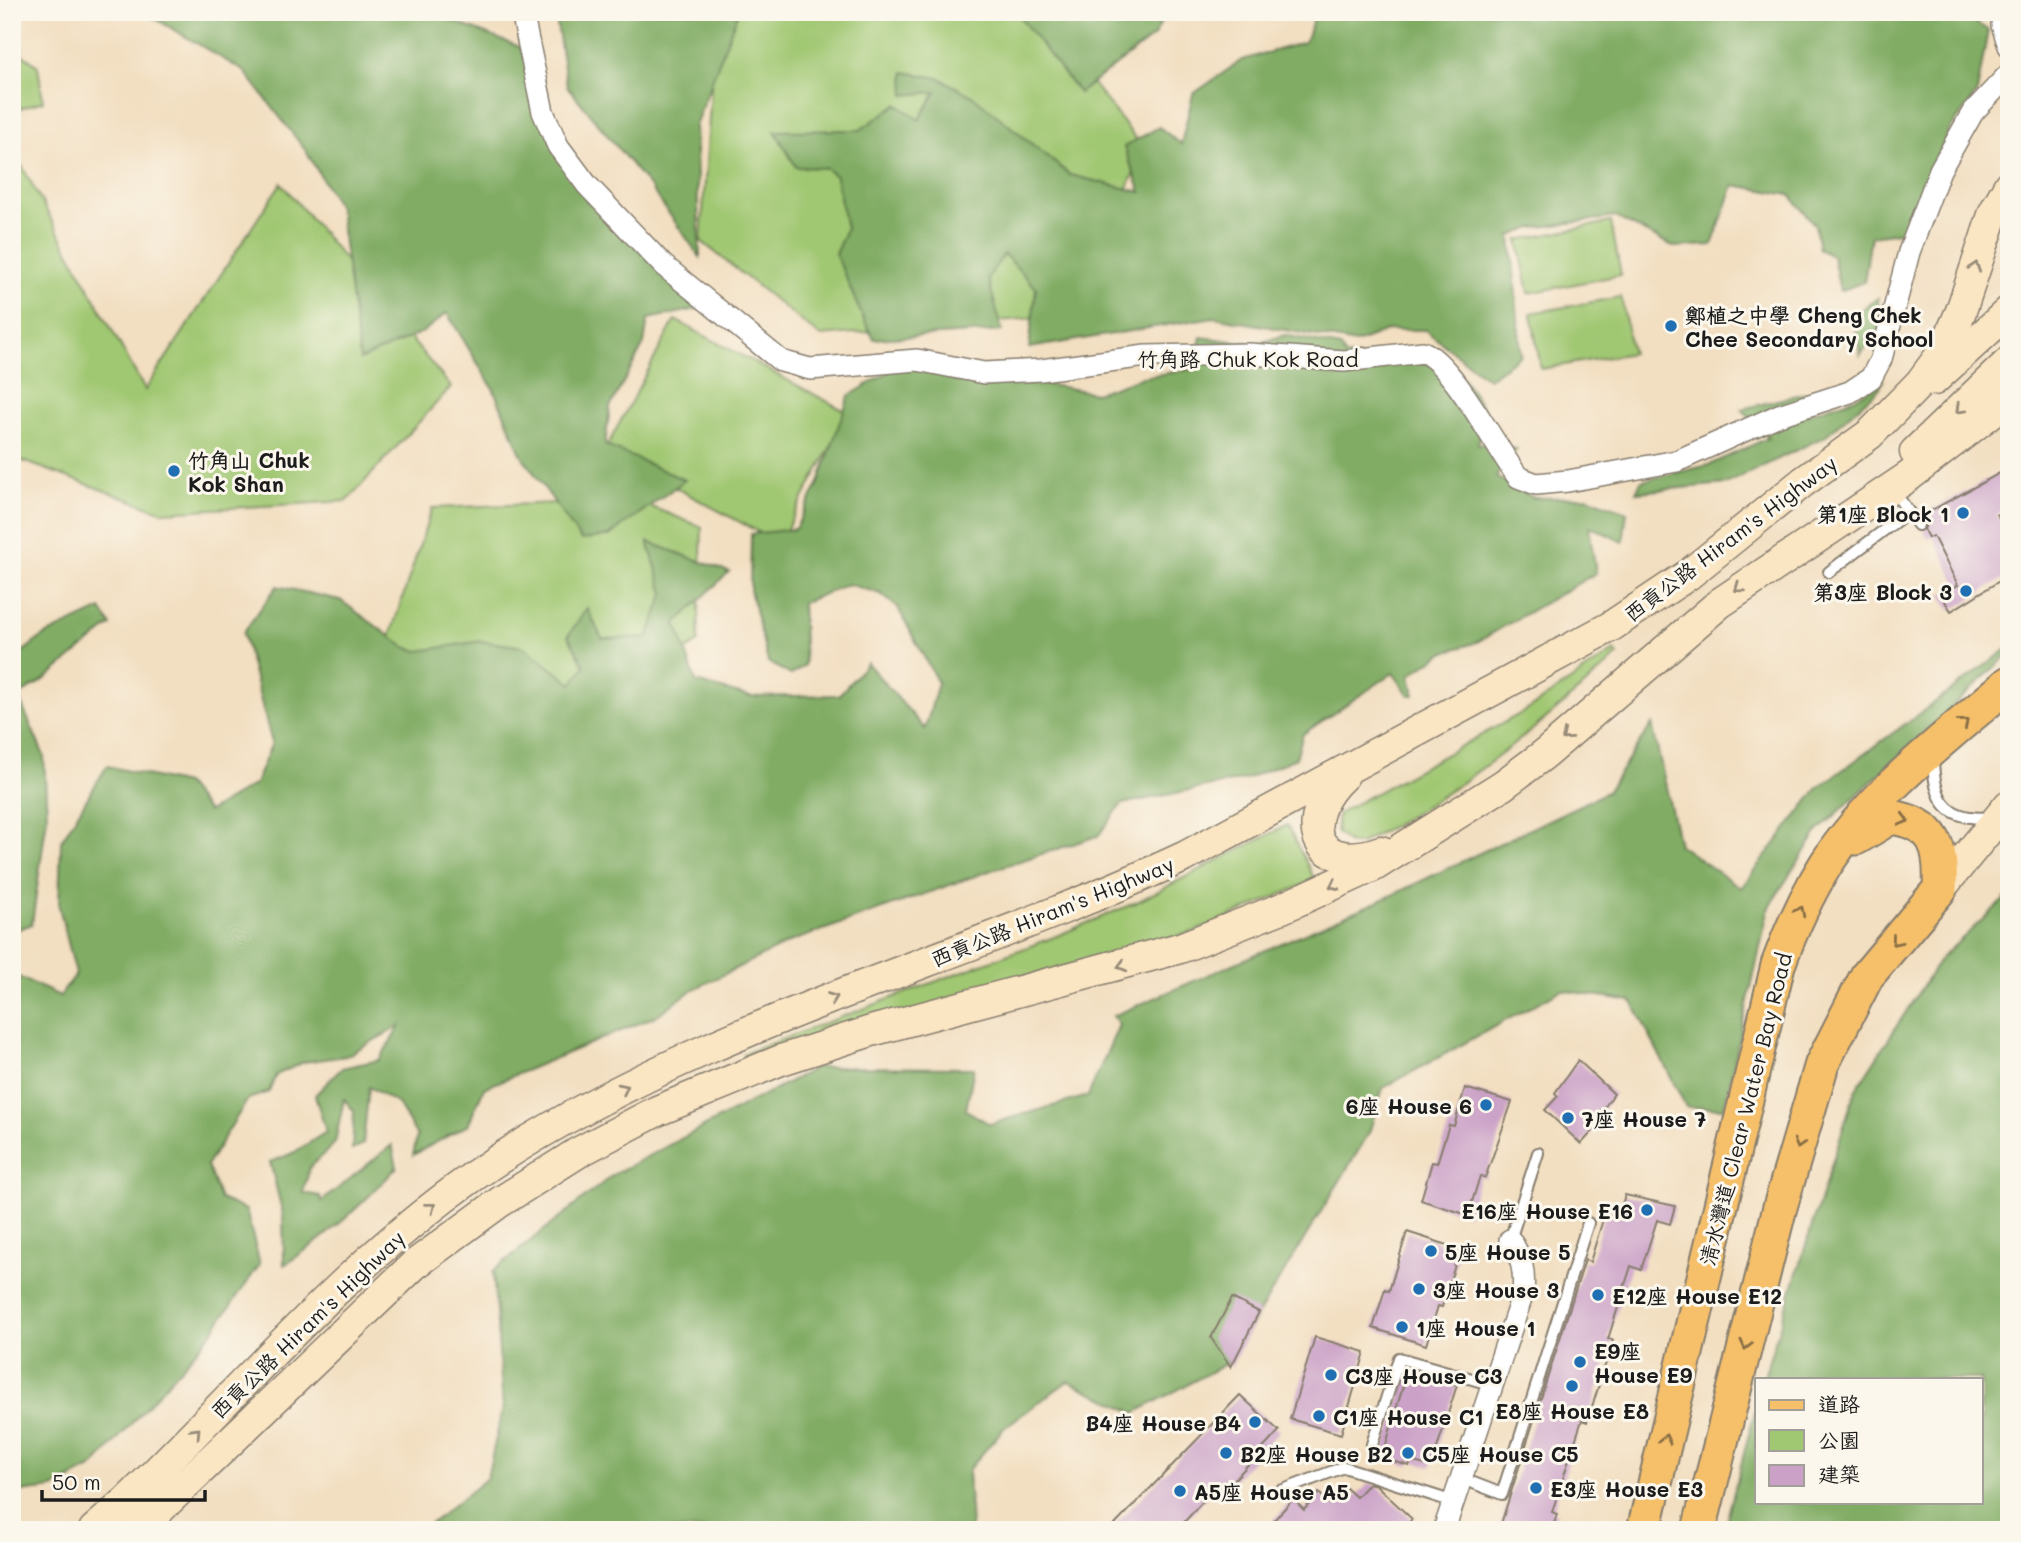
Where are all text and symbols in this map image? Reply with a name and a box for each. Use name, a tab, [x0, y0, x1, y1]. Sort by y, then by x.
one-way arrow	[1967, 261, 1982, 273]
place label: 鄭植之中學 Cheng Chek Chee Secondary School	[1685, 301, 1934, 353]
marker: 鄭植之中學 Cheng Chek Chee Secondary School	[1663, 318, 1679, 334]
street label: 竹角路 Chuk Kok Road	[1137, 345, 1359, 372]
one-way arrow	[1955, 401, 1968, 414]
place label: 竹角山 Chuk Kok Shan	[188, 446, 310, 497]
street label: 西貢公路 Hiram's Highway	[1618, 449, 1842, 627]
marker: 竹角山 Chuk Kok Shan	[166, 463, 182, 479]
place label: 第1座 Block 1	[1817, 500, 1949, 527]
marker: 第1座 Block 1	[1955, 505, 1971, 521]
place label: 第3座 Block 3	[1813, 578, 1952, 605]
one-way arrow	[1734, 580, 1747, 592]
marker: 第3座 Block 3	[1958, 583, 1974, 599]
one-way arrow	[1956, 719, 1969, 731]
one-way arrow	[1561, 728, 1574, 740]
one-way arrow	[1898, 812, 1910, 826]
street label: 西貢公路 Hiram's Highway	[926, 850, 1178, 972]
one-way arrow	[1329, 876, 1341, 890]
one-way arrow	[1792, 906, 1805, 918]
one-way arrow	[1892, 933, 1904, 946]
street label: 清水灣道 Clear Water Bay Road	[1693, 950, 1797, 1268]
one-way arrow	[1116, 957, 1128, 972]
one-way arrow	[826, 992, 838, 1006]
one-way arrow	[617, 1082, 629, 1096]
place label: 6座 House 6	[1346, 1092, 1472, 1119]
marker: 6座 House 6	[1478, 1097, 1494, 1113]
place label: 7座 House 7	[1582, 1105, 1707, 1132]
marker: 7座 House 7	[1560, 1110, 1576, 1126]
one-way arrow	[1792, 1138, 1807, 1150]
place label: E16座 House E16	[1461, 1197, 1633, 1224]
marker: E16座 House E16	[1639, 1202, 1655, 1218]
one-way arrow	[424, 1203, 436, 1216]
street label: 西貢公路 Hiram's Highway	[204, 1224, 410, 1424]
place label: 5座 House 5	[1445, 1238, 1570, 1265]
marker: 5座 House 5	[1423, 1243, 1439, 1259]
place label: 3座 House 3	[1433, 1276, 1559, 1303]
marker: 3座 House 3	[1411, 1281, 1427, 1297]
place label: E12座 House E12	[1612, 1282, 1782, 1309]
marker: E12座 House E12	[1590, 1287, 1606, 1303]
place label: 1座 House 1	[1416, 1314, 1536, 1341]
marker: 1座 House 1	[1394, 1319, 1410, 1335]
place label: E9座 House E9	[1594, 1337, 1693, 1388]
one-way arrow	[1740, 1339, 1754, 1351]
marker: E9座 House E9	[1572, 1354, 1588, 1370]
place label: C3座 House C3	[1345, 1362, 1502, 1389]
marker: C3座 House C3	[1323, 1367, 1339, 1383]
marker: E8座 House E8	[1564, 1378, 1580, 1394]
legend	[1755, 1378, 1982, 1504]
text: 道路	[1818, 1390, 1860, 1417]
place label: E8座 House E8	[1495, 1397, 1649, 1424]
place label: C1座 House C1	[1333, 1403, 1484, 1430]
marker: C1座 House C1	[1311, 1408, 1327, 1424]
place label: B4座 House B4	[1085, 1409, 1241, 1436]
marker: B4座 House B4	[1247, 1414, 1263, 1430]
text: 公園	[1818, 1426, 1860, 1453]
one-way arrow	[188, 1427, 201, 1440]
one-way arrow	[1657, 1434, 1671, 1446]
place label: B2座 House B2	[1240, 1440, 1393, 1467]
place label: C5座 House C5	[1422, 1440, 1579, 1467]
marker: B2座 House B2	[1218, 1445, 1234, 1461]
marker: C5座 House C5	[1400, 1445, 1416, 1461]
scale bar	[42, 1458, 205, 1502]
text: 建築	[1818, 1460, 1860, 1487]
text: 50 m	[52, 1468, 101, 1495]
place label: E3座 House E3	[1550, 1475, 1703, 1502]
place label: A5座 House A5	[1194, 1478, 1349, 1505]
marker: E3座 House E3	[1528, 1480, 1544, 1496]
marker: A5座 House A5	[1172, 1483, 1188, 1499]

